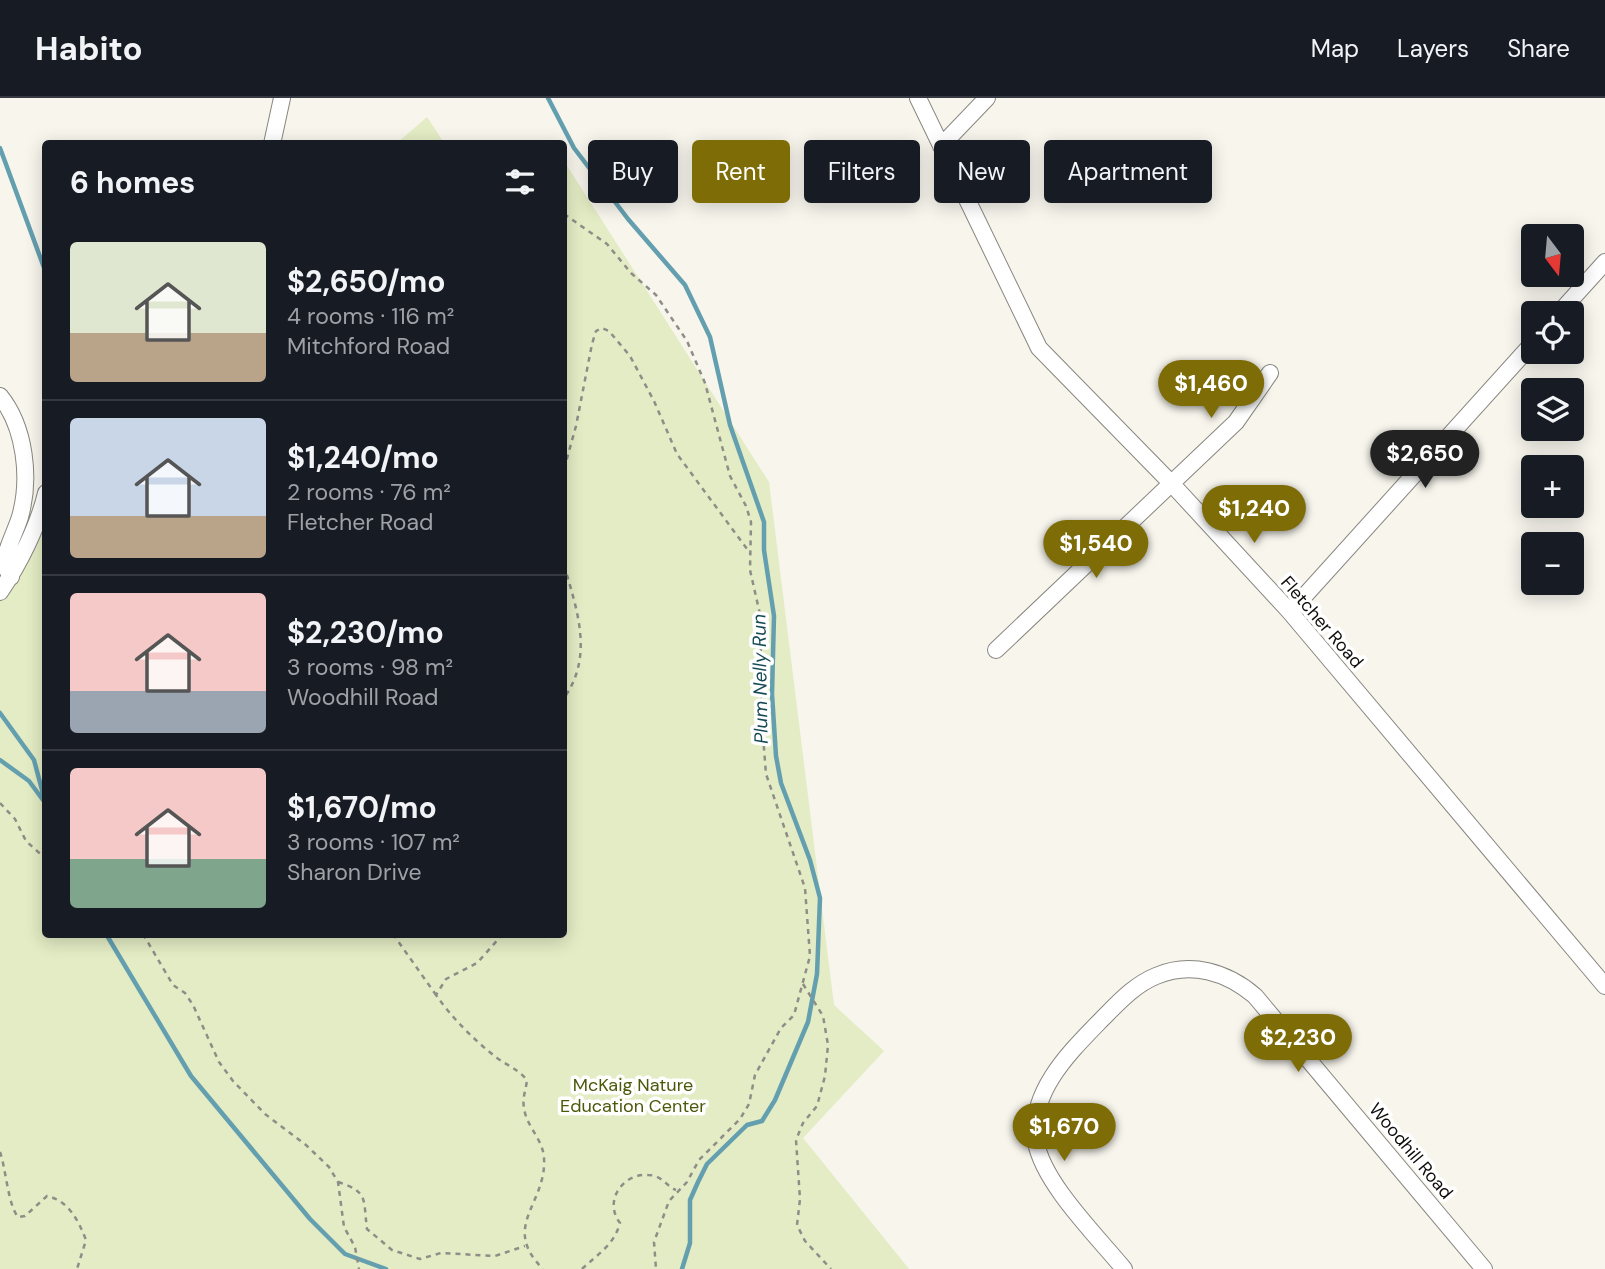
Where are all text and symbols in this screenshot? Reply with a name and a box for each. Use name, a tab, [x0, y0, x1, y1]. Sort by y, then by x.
text: Habito	[35, 27, 143, 70]
text: Map	[1311, 33, 1359, 64]
text: Layers	[1397, 33, 1469, 64]
text: Share	[1507, 33, 1570, 64]
chip: Buy	[588, 140, 678, 203]
chip: Rent	[692, 140, 790, 203]
chip: Filters	[804, 140, 920, 203]
chip: New	[934, 140, 1030, 203]
chip: Apartment	[1044, 140, 1212, 203]
text: 6 homes	[70, 163, 195, 202]
icon: filters	[501, 163, 539, 201]
north arrow	[1521, 224, 1584, 287]
map controls	[1521, 224, 1584, 595]
text: $2,650/mo	[287, 262, 446, 301]
icon: home	[126, 270, 210, 354]
text: 4 rooms · 116 m²	[287, 301, 454, 331]
button: locate	[1521, 301, 1584, 364]
text: Mitchford Road	[287, 331, 450, 361]
pin: $1,460	[1154, 360, 1268, 420]
text: $1,460	[1174, 368, 1248, 398]
button: layers	[1521, 378, 1584, 441]
pin: $2,650	[1368, 430, 1482, 490]
text: $1,240/mo	[287, 438, 439, 477]
text: $2,650	[1386, 438, 1464, 468]
icon: home	[126, 446, 210, 530]
button: +	[1521, 455, 1584, 518]
text: 2 rooms · 76 m²	[287, 477, 451, 507]
pin: $1,240	[1197, 486, 1311, 545]
text: $1,240	[1218, 493, 1290, 523]
text: Fletcher Road	[287, 507, 433, 537]
pin: $1,540	[1039, 520, 1153, 580]
text: $1,540	[1059, 528, 1133, 558]
button: −	[1521, 532, 1584, 595]
street label: Fletcher Road	[1275, 571, 1369, 673]
text: $2,230/mo	[287, 613, 444, 652]
water label: Plum Nelly Run	[746, 614, 774, 744]
icon: home	[126, 621, 210, 705]
text: 3 rooms · 98 m²	[287, 652, 453, 682]
text: Woodhill Road	[287, 682, 438, 712]
text: $1,670/mo	[287, 788, 437, 827]
icon: home	[126, 796, 210, 880]
text: 3 rooms · 107 m²	[287, 827, 460, 857]
text: Sharon Drive	[287, 857, 422, 887]
pin: $2,230	[1241, 1014, 1355, 1074]
text: $2,230	[1260, 1022, 1336, 1052]
park label: McKaig Nature Education Center	[560, 1073, 706, 1118]
street label: Woodhill Road	[1364, 1098, 1458, 1204]
pin: $1,670	[1007, 1104, 1121, 1163]
text: $1,670	[1029, 1111, 1099, 1141]

